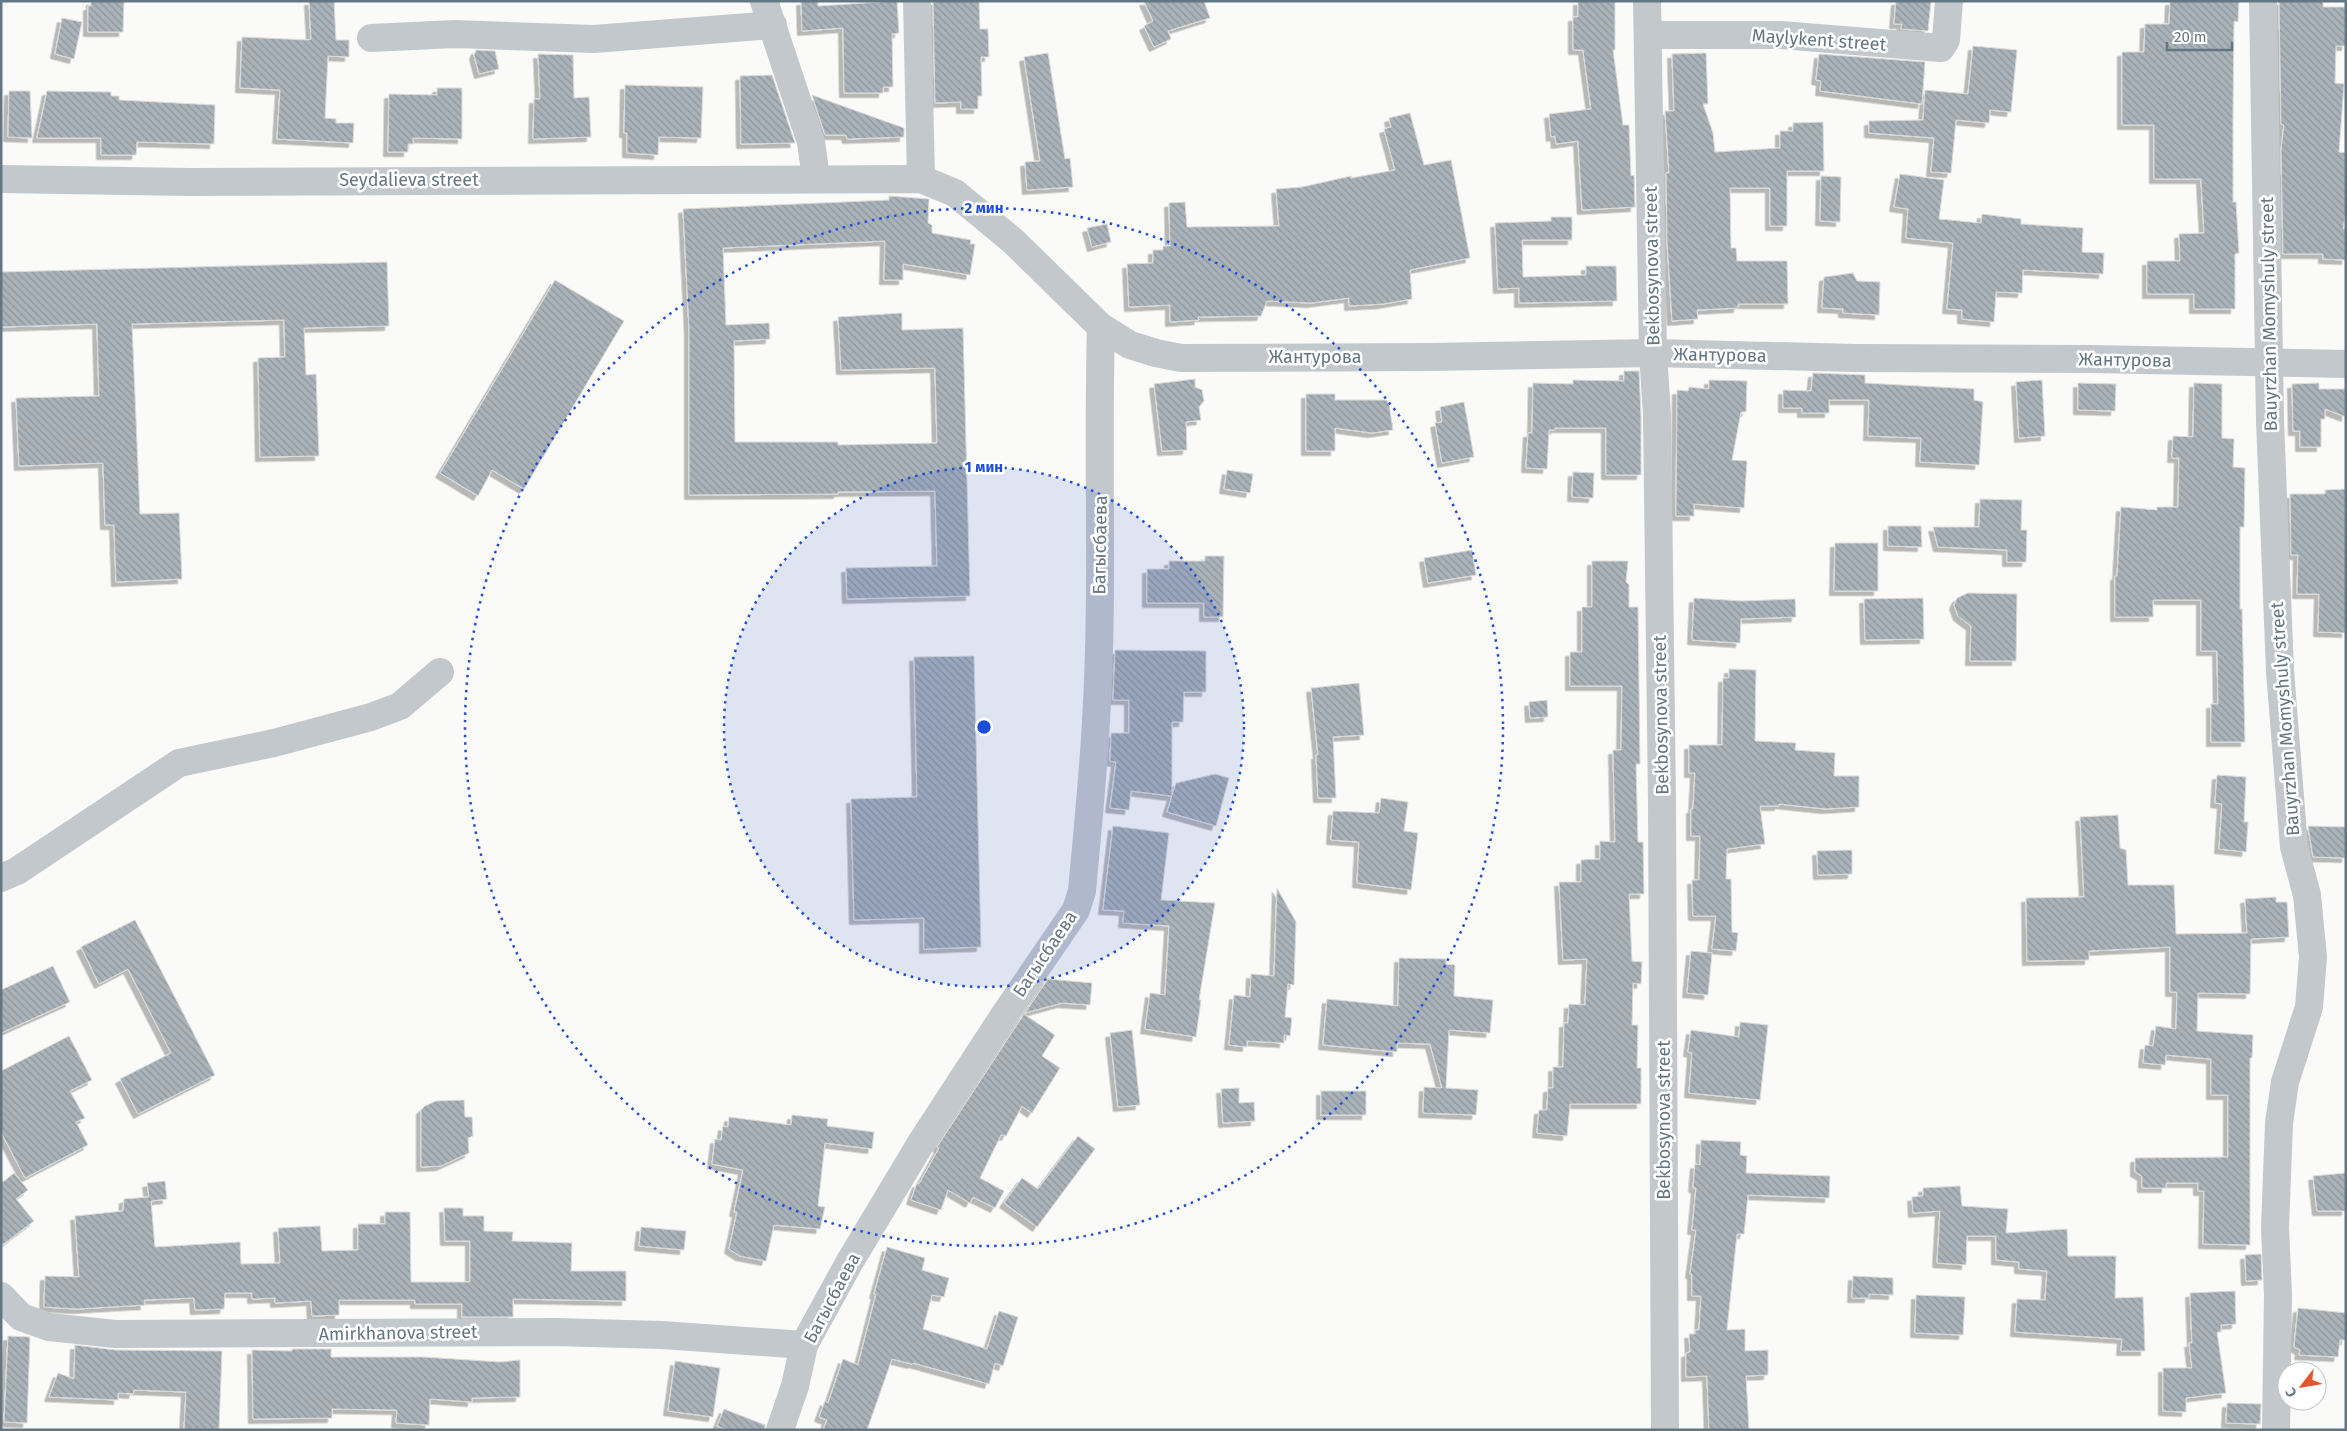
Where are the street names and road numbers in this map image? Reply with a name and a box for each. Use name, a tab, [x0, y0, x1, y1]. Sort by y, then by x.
street label: Maylykent street	[1751, 24, 1887, 56]
street label: Seydalieva street	[339, 169, 479, 191]
street label: Bekbosynova street	[1640, 185, 1664, 346]
street label: Bauyrzhan Momyshuly street	[2256, 196, 2282, 431]
street label: Жантурова	[1673, 343, 1767, 367]
street label: Жантурова	[1268, 346, 1362, 368]
street label: Жантурова	[2078, 348, 2172, 372]
street label: Багысбаева	[1088, 495, 1112, 595]
street label: Bauyrzhan Momyshuly street	[2266, 601, 2304, 837]
street label: Bekbosynova street	[1649, 634, 1673, 795]
street label: Багысбаева	[1008, 907, 1082, 1001]
street label: Bekbosynova street	[1653, 1040, 1675, 1200]
street label: Багысбаева	[799, 1249, 865, 1347]
street label: Amirkhanova street	[318, 1321, 478, 1345]

